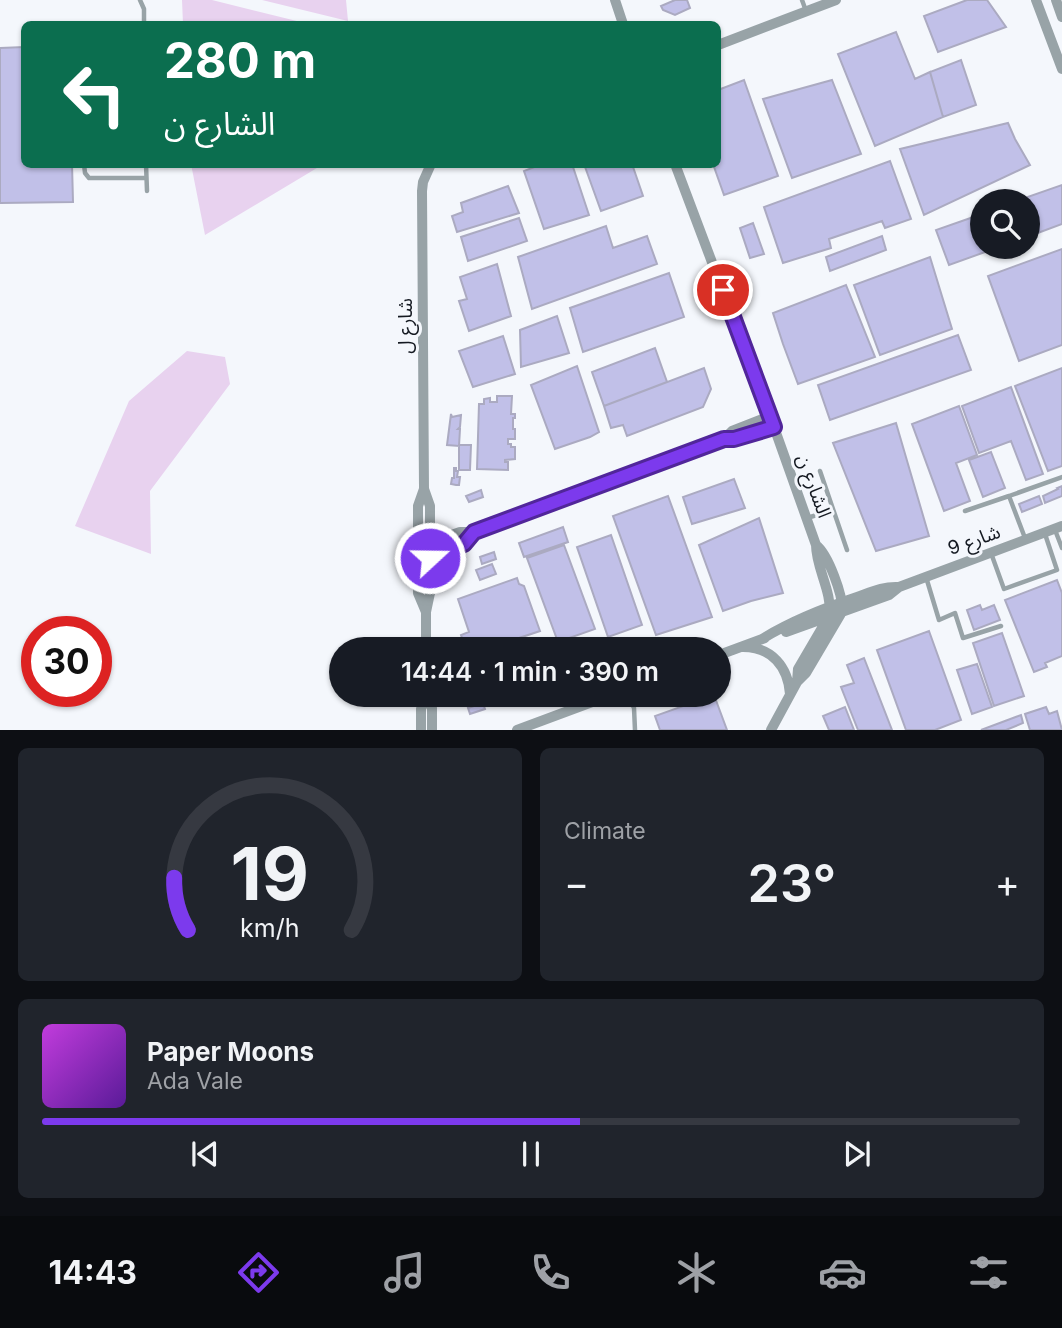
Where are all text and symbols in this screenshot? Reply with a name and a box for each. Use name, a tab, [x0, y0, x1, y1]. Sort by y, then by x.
text: 280 m	[164, 31, 316, 90]
icon: left	[49, 49, 140, 140]
text: الشارع ن	[164, 104, 275, 143]
map controls	[970, 189, 1040, 259]
button: search	[970, 189, 1040, 259]
pin	[693, 260, 753, 320]
icon: arrive	[704, 271, 742, 309]
street label: شارع ل	[394, 298, 419, 354]
street label: الشارع ن	[790, 451, 836, 522]
street label: شارع 9	[945, 520, 1004, 562]
position arrow	[393, 521, 467, 595]
speed limit sign: 30	[21, 616, 112, 707]
text: 14:44 · 1 min · 390 m	[401, 656, 659, 687]
text: Climate	[564, 817, 646, 845]
text: 19	[231, 830, 309, 919]
text: 23°	[748, 852, 836, 915]
text: −	[564, 860, 589, 906]
text: +	[995, 860, 1020, 906]
text: km/h	[240, 913, 300, 943]
text: Paper Moons	[147, 1036, 314, 1067]
text: Ada Vale	[147, 1067, 243, 1095]
icon: previous	[186, 1135, 224, 1173]
icon: pause	[512, 1135, 550, 1173]
icon: next	[838, 1135, 876, 1173]
icon: directions	[234, 1248, 283, 1297]
icon: music	[380, 1248, 429, 1297]
icon: phone	[526, 1248, 575, 1297]
icon: climate	[672, 1248, 721, 1297]
icon: car	[818, 1248, 867, 1297]
icon: filters	[964, 1248, 1013, 1297]
text: 14:43	[49, 1253, 137, 1292]

